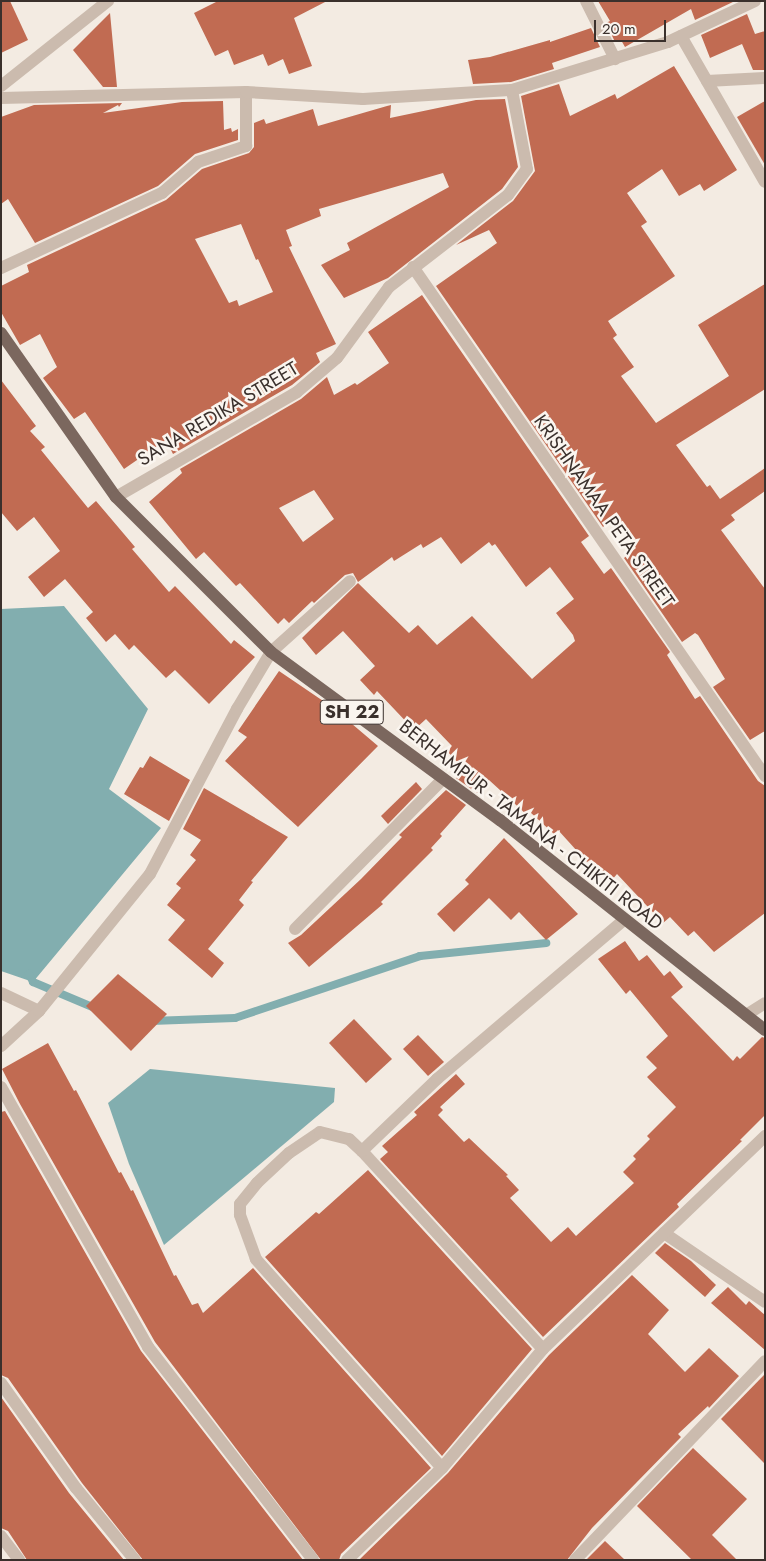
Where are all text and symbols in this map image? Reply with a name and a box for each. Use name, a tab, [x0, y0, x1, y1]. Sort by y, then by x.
scale bar	[596, 10, 668, 42]
text: 20 m	[602, 18, 636, 40]
street label: SANA REDIKA STREET	[134, 357, 302, 471]
street label: KRISHNAMAA PETA STREET	[529, 410, 679, 612]
road number: SH 22	[320, 696, 384, 728]
street label: BERHAMPUR - TAMANA - CHIKITI ROAD	[395, 715, 667, 935]

